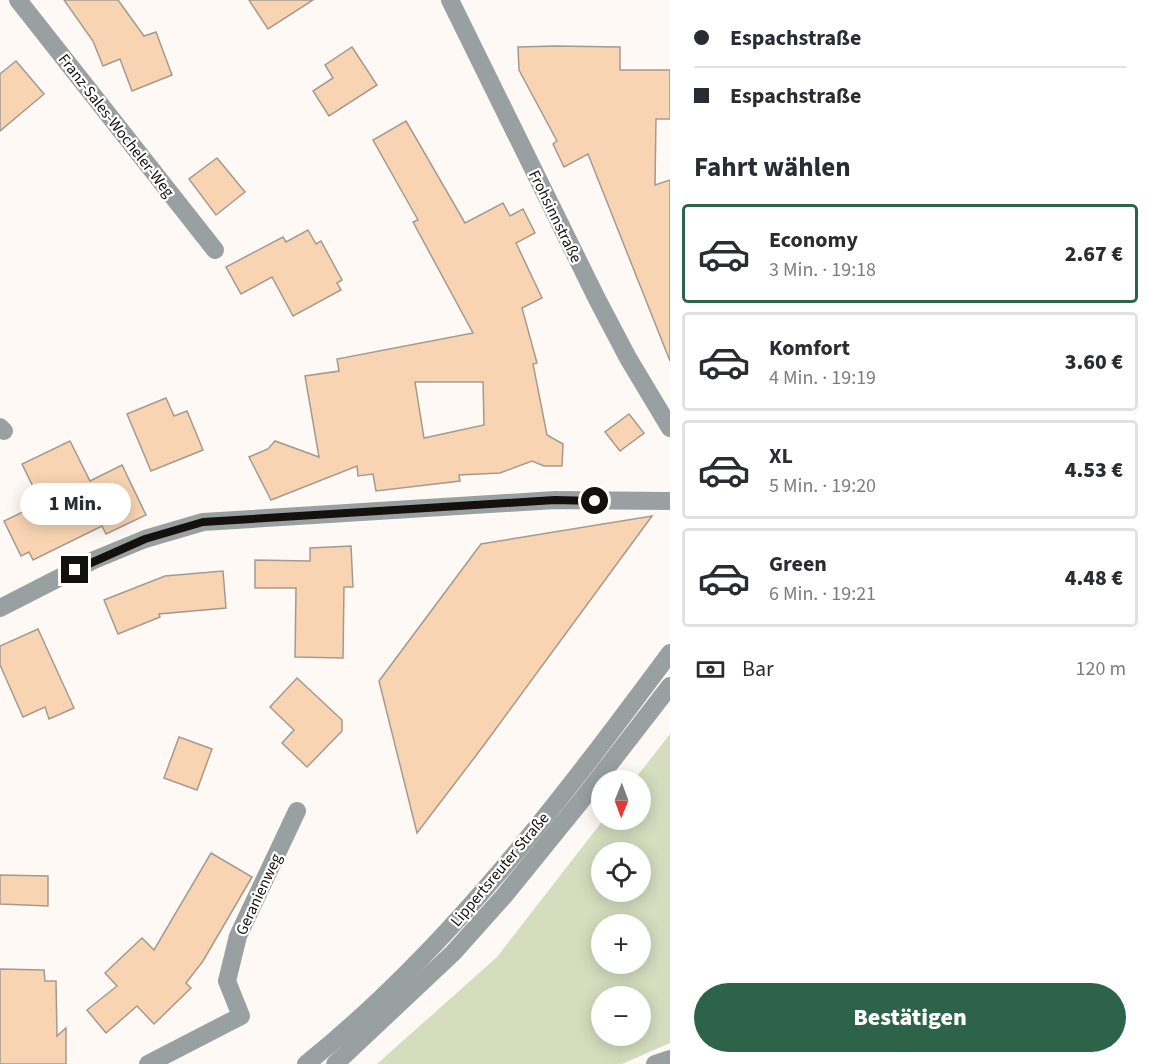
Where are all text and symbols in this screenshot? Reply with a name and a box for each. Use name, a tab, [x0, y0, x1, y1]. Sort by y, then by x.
text: Espachstraße	[730, 22, 861, 54]
street label: Franz-Sales-Wocheler-Weg	[53, 49, 179, 202]
text: Espachstraße	[730, 80, 861, 112]
text: Fahrt wählen	[694, 148, 851, 187]
street label: Frohsinnstraße	[523, 166, 587, 267]
text: Economy	[769, 224, 858, 256]
icon: car	[697, 227, 751, 281]
text: 2.67 €	[1065, 238, 1123, 270]
text: 3 Min. · 19:18	[769, 256, 876, 284]
text: Komfort	[769, 332, 850, 364]
icon: car	[697, 335, 751, 389]
text: 3.60 €	[1065, 346, 1123, 378]
text: 4 Min. · 19:19	[769, 364, 876, 392]
text: XL	[769, 440, 793, 472]
icon: car	[697, 443, 751, 497]
text: 4.53 €	[1065, 454, 1123, 486]
text: 5 Min. · 19:20	[769, 472, 876, 500]
callout: 1 Min.	[20, 483, 130, 525]
route start	[581, 487, 608, 514]
text: 1 Min.	[49, 490, 102, 518]
text: Green	[769, 548, 827, 580]
icon: car	[697, 551, 751, 605]
route end	[61, 556, 88, 583]
text: 4.48 €	[1065, 562, 1123, 594]
text: 6 Min. · 19:21	[769, 580, 876, 608]
icon: cash	[694, 653, 727, 686]
text: Bar	[742, 653, 774, 685]
text: 120 m	[1076, 655, 1126, 683]
north arrow	[591, 770, 651, 830]
map controls	[591, 770, 651, 1046]
street label: Lippertsreuter Straße	[445, 808, 554, 931]
button: locate	[591, 842, 651, 902]
street label: Geranienweg	[230, 850, 287, 939]
button: +	[591, 914, 651, 974]
button: Bestätigen	[694, 983, 1126, 1052]
button: −	[591, 986, 651, 1046]

